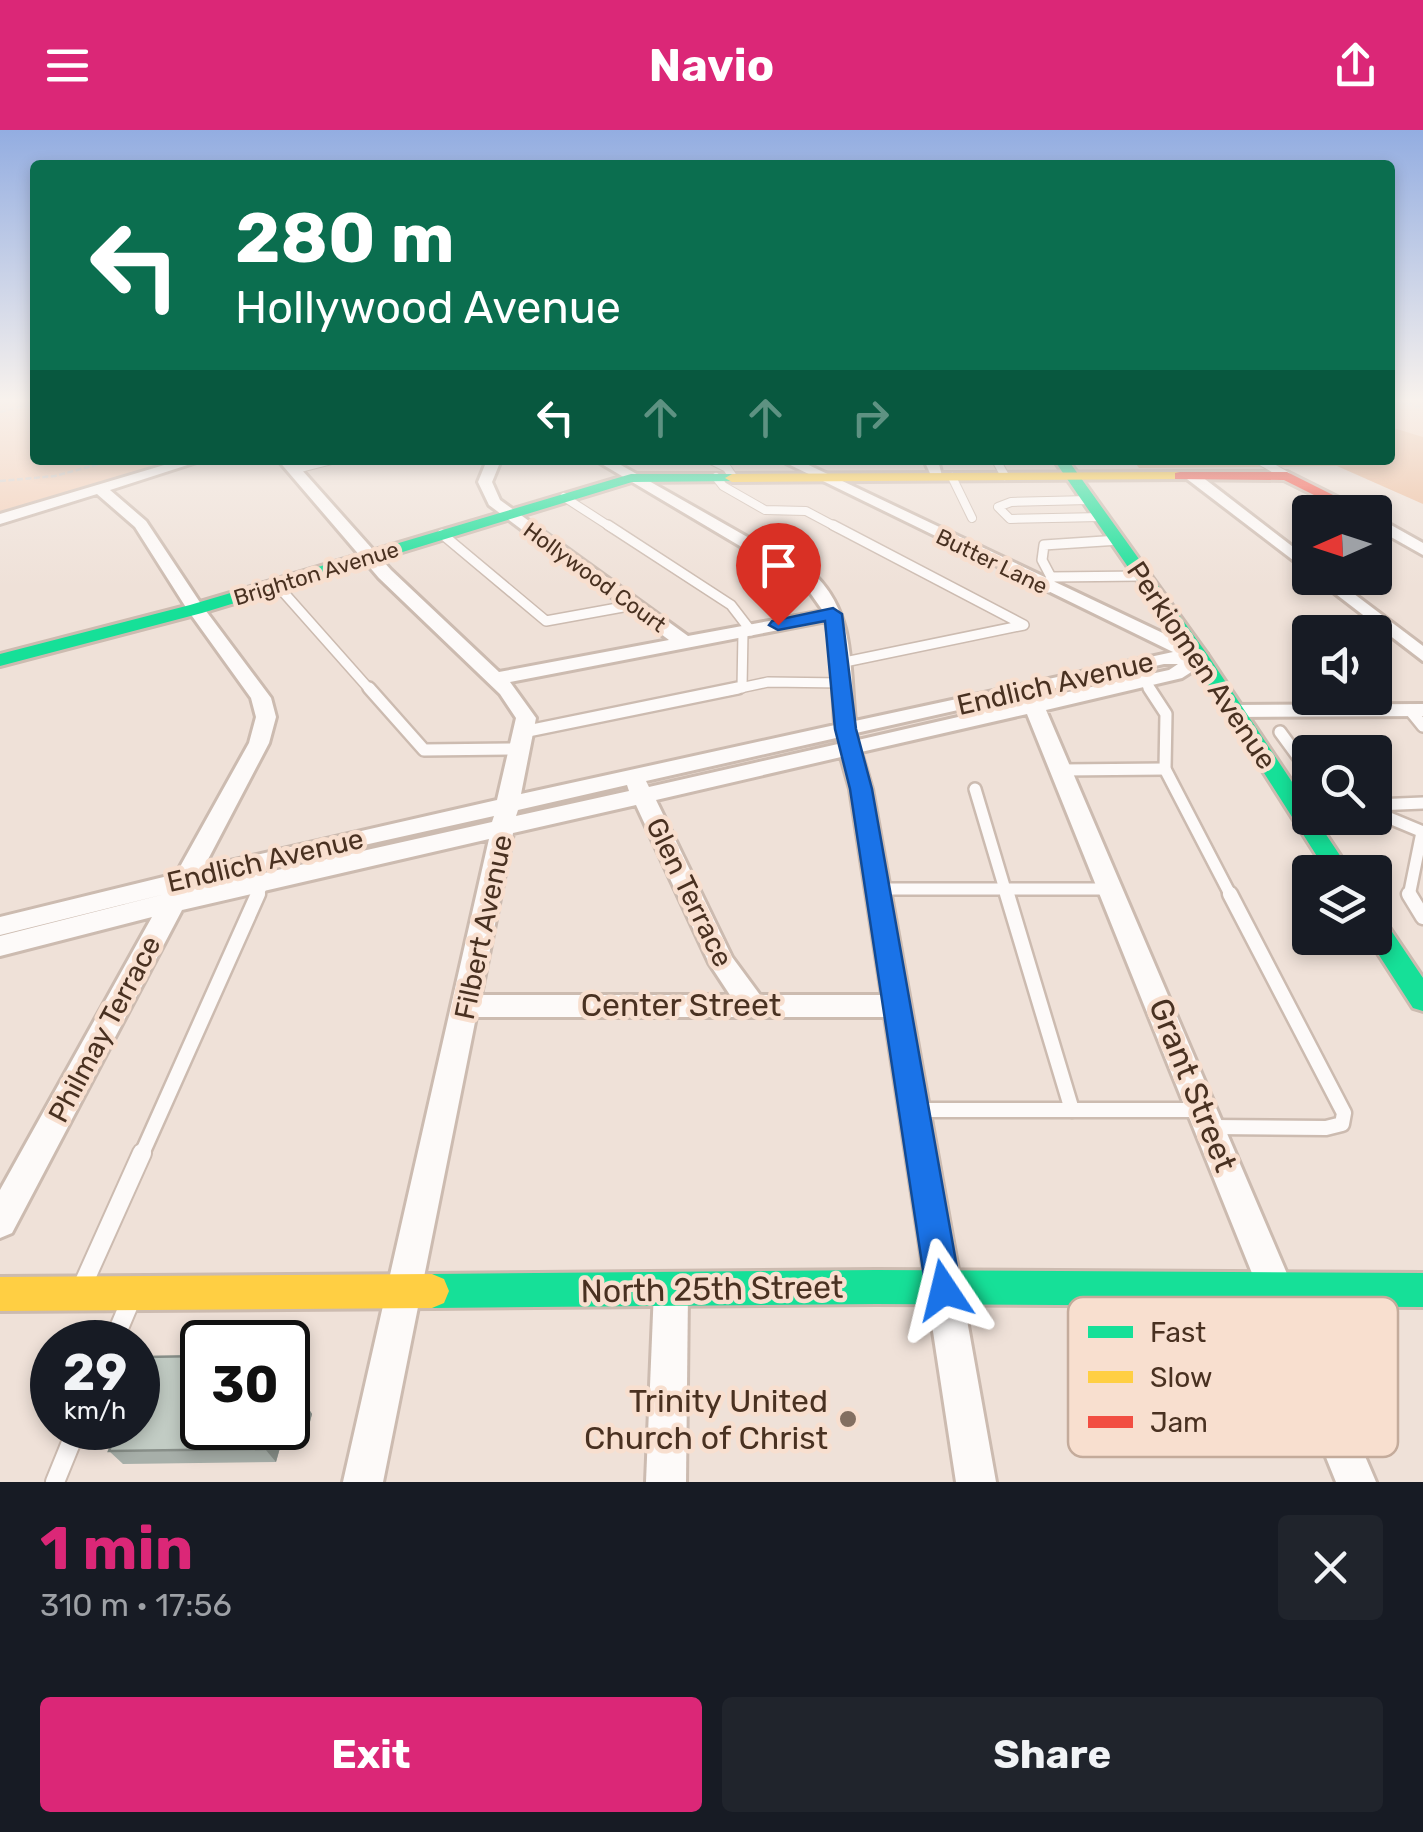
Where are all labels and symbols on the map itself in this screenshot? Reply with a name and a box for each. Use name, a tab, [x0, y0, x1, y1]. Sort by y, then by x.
north arrow	[1292, 495, 1392, 595]
street label: Hollywood Court	[518, 517, 672, 638]
pin	[736, 523, 821, 626]
street label: Butter Lane	[932, 523, 1052, 600]
street label: Brighton Avenue	[230, 536, 402, 611]
street label: Perkiomen Avenue	[1120, 555, 1283, 775]
street label: Endlich Avenue	[954, 645, 1157, 722]
street label: Glen Terrace	[639, 812, 740, 972]
street label: Endlich Avenue	[164, 822, 367, 899]
street label: Filbert Avenue	[448, 832, 519, 1023]
street label: Philmay Terrace	[41, 930, 167, 1128]
street label: Center Street	[581, 986, 781, 1024]
street label: Grant Street	[1141, 993, 1245, 1177]
position arrow	[892, 1238, 996, 1342]
street label: North 25th Street	[580, 1268, 844, 1310]
legend	[1068, 1297, 1398, 1457]
text: Fast	[1150, 1316, 1206, 1349]
speed limit sign: 30	[180, 1320, 310, 1450]
text: Slow	[1150, 1361, 1212, 1394]
place label: Trinity United Church of Christ	[584, 1382, 828, 1457]
text: Jam	[1150, 1406, 1208, 1439]
marker: Trinity United Church of Christ	[837, 1408, 859, 1430]

